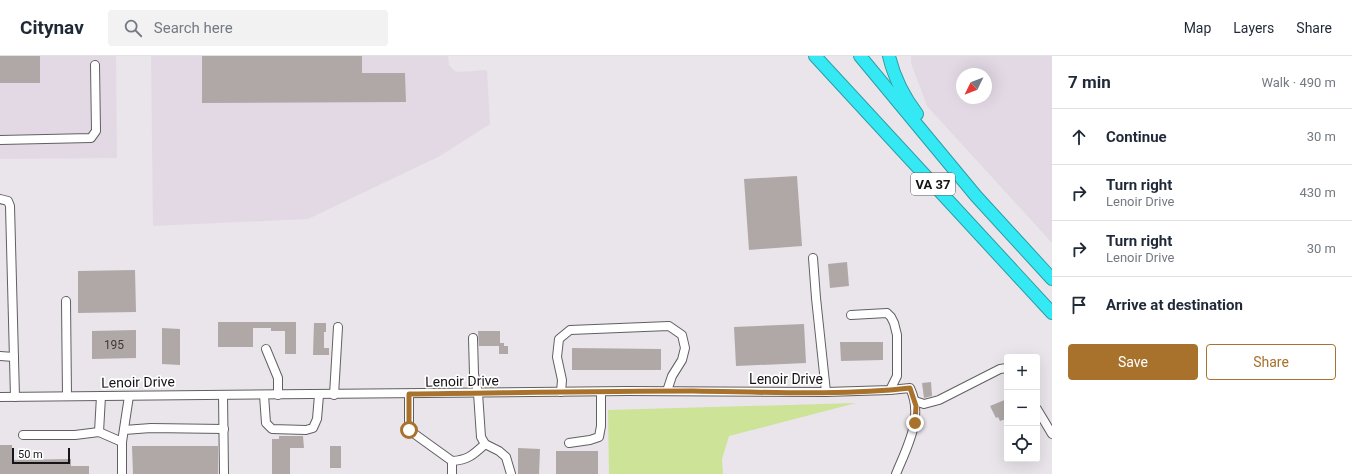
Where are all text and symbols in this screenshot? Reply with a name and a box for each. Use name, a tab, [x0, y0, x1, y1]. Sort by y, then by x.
search box	[108, 10, 388, 46]
text: Citynav	[20, 16, 84, 39]
icon: search	[122, 17, 144, 39]
text: Search here	[154, 19, 233, 37]
text: Map	[1184, 20, 1211, 36]
text: Layers	[1233, 20, 1274, 36]
text: Share	[1296, 20, 1332, 36]
north arrow	[956, 68, 992, 104]
text: 7 min	[1068, 72, 1111, 92]
text: Walk · 490 m	[1261, 75, 1336, 90]
icon: ahead	[1068, 126, 1090, 148]
text: Continue	[1106, 128, 1167, 146]
text: 30 m	[1307, 129, 1336, 144]
road number: VA 37	[911, 173, 955, 195]
text: Turn right	[1106, 176, 1172, 194]
icon: right	[1068, 182, 1090, 204]
text: 430 m	[1299, 185, 1336, 200]
text: Lenoir Drive	[1106, 194, 1175, 209]
text: Turn right	[1106, 232, 1172, 250]
icon: right	[1068, 238, 1090, 260]
text: 30 m	[1307, 241, 1336, 256]
text: Lenoir Drive	[1106, 250, 1175, 265]
icon: arrive	[1068, 294, 1090, 316]
text: Arrive at destination	[1106, 296, 1243, 314]
house number: 195	[104, 338, 124, 352]
button: Save	[1068, 344, 1198, 380]
button: Share	[1206, 344, 1336, 380]
map controls	[1004, 354, 1040, 462]
button: +	[1004, 354, 1040, 390]
street label: Lenoir Drive	[749, 371, 823, 387]
street label: Lenoir Drive	[425, 372, 499, 390]
street label: Lenoir Drive	[101, 373, 175, 391]
button: −	[1004, 390, 1040, 426]
route end	[906, 414, 924, 432]
route start	[400, 421, 418, 439]
button: locate	[1004, 426, 1040, 462]
scale bar	[12, 446, 70, 465]
text: 50 m	[18, 448, 43, 461]

